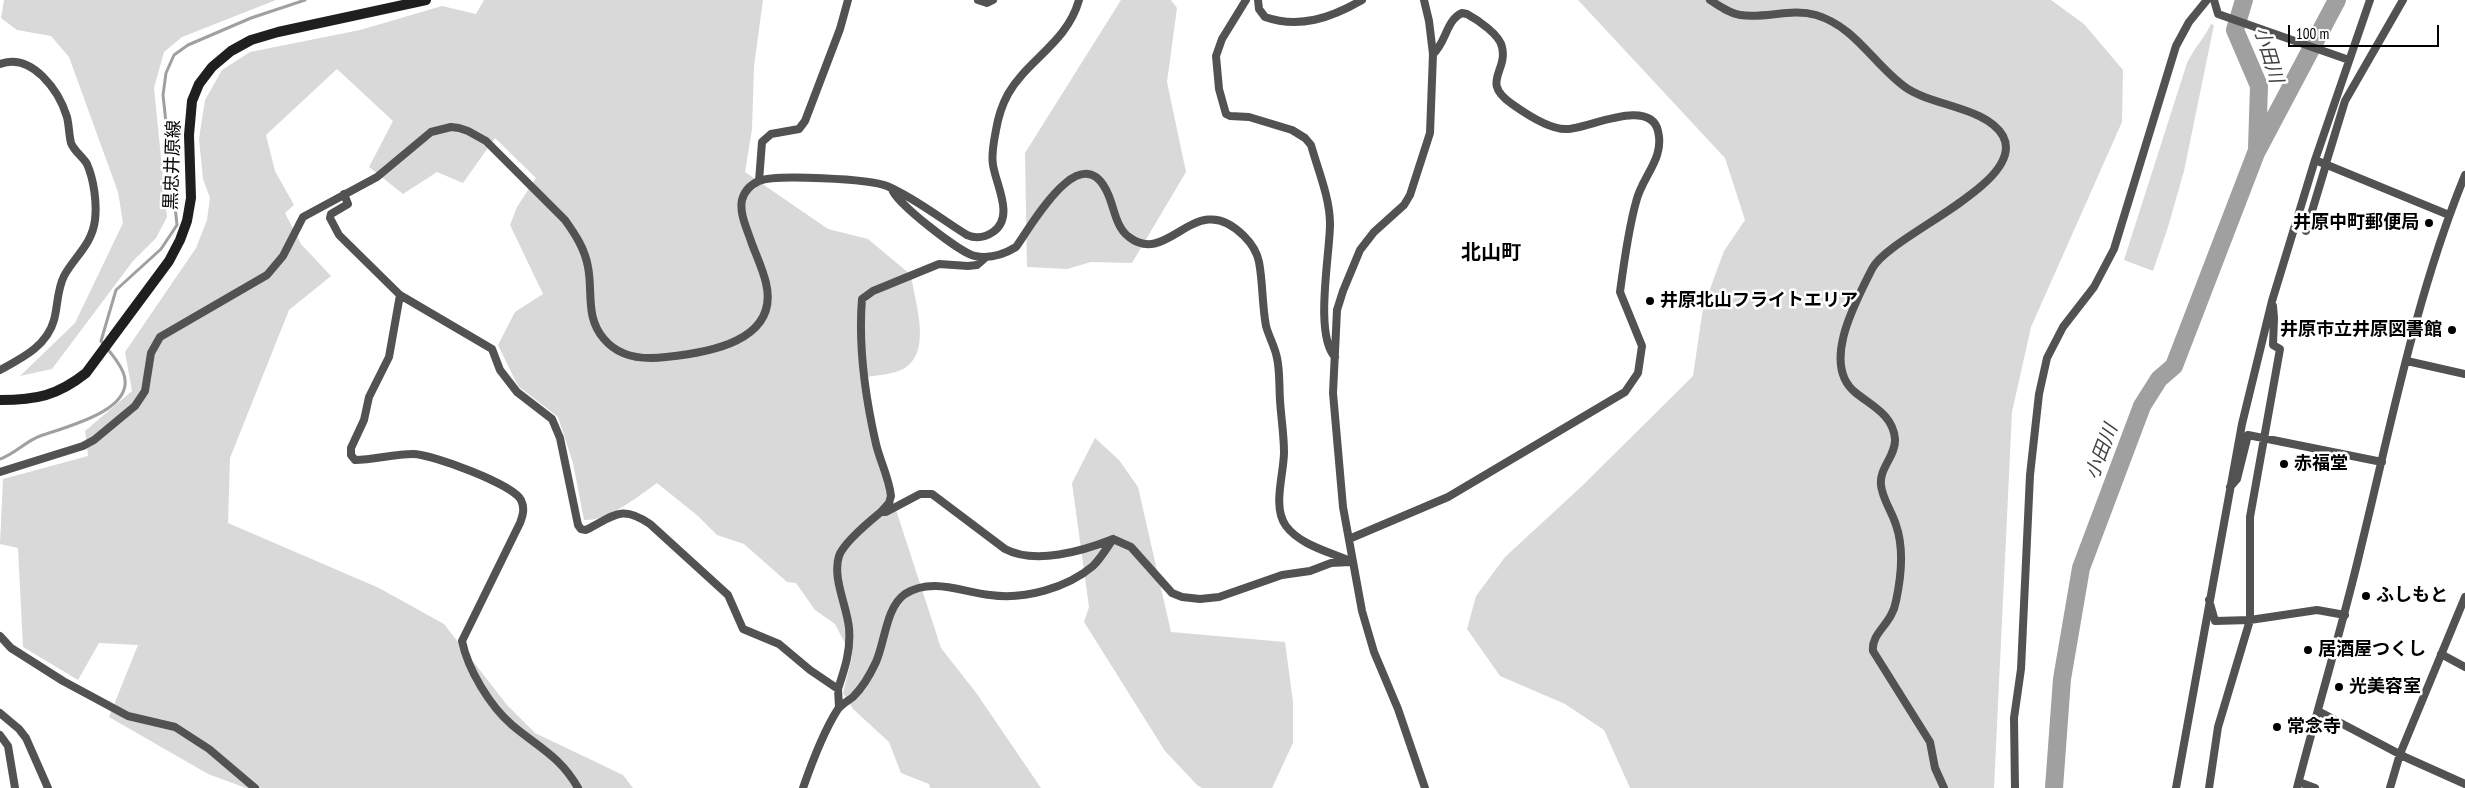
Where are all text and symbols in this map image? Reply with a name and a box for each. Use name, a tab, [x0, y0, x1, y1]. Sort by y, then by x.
scale bar	[2290, 15, 2441, 47]
water label: 小田川	[2249, 24, 2287, 86]
text: 100 m	[2296, 24, 2329, 43]
street label: 黒忠井原線	[161, 120, 185, 210]
place label: 井原中町郵便局	[2293, 212, 2419, 234]
marker: 井原中町郵便局	[2423, 217, 2435, 229]
district label: 北山町	[1461, 241, 1521, 265]
place label: 井原北山フライトエリア	[1660, 290, 1858, 312]
marker: 井原北山フライトエリア	[1644, 295, 1656, 307]
place label: 井原市立井原図書館	[2280, 319, 2442, 341]
marker: 井原市立井原図書館	[2446, 324, 2458, 336]
water label: 小田川	[2081, 421, 2123, 483]
place label: 赤福堂	[2294, 453, 2348, 475]
marker: 赤福堂	[2278, 458, 2290, 470]
place label: ふしもと	[2376, 585, 2448, 607]
marker: ふしもと	[2360, 590, 2372, 602]
place label: 居酒屋つくし	[2318, 639, 2426, 661]
marker: 居酒屋つくし	[2302, 644, 2314, 656]
place label: 光美容室	[2349, 676, 2421, 698]
marker: 光美容室	[2333, 681, 2345, 693]
place label: 常念寺	[2287, 716, 2341, 738]
marker: 常念寺	[2271, 721, 2283, 733]

